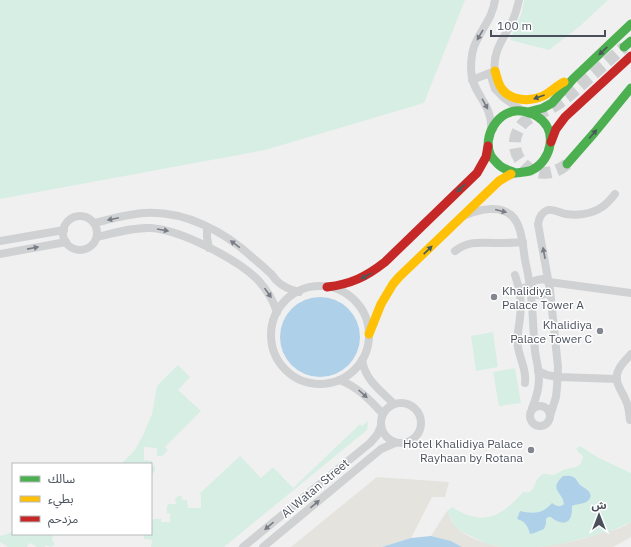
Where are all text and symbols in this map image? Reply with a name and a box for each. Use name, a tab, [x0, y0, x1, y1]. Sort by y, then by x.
scale bar	[491, 12, 605, 38]
text: 100 m	[497, 18, 532, 33]
one-way arrow	[476, 29, 483, 41]
one-way arrow	[598, 46, 608, 56]
one-way arrow	[533, 94, 545, 100]
one-way arrow	[481, 98, 488, 109]
one-way arrow	[588, 130, 597, 139]
one-way arrow	[456, 183, 466, 193]
one-way arrow	[495, 208, 507, 214]
one-way arrow	[107, 216, 119, 222]
one-way arrow	[157, 227, 169, 233]
one-way arrow	[230, 239, 241, 248]
one-way arrow	[27, 245, 39, 251]
one-way arrow	[423, 245, 433, 254]
one-way arrow	[540, 247, 546, 259]
one-way arrow	[360, 273, 372, 280]
place label: Khalidiya Palace Tower A	[502, 283, 584, 312]
one-way arrow	[264, 288, 272, 298]
marker: Khalidiya Palace Tower A	[489, 292, 499, 302]
place label: Khalidiya Palace Tower C	[510, 317, 593, 346]
marker: Khalidiya Palace Tower C	[595, 326, 605, 336]
one-way arrow	[358, 389, 368, 399]
place label: Hotel Khalidiya Palace Rayhaan by Rotana	[403, 436, 524, 465]
marker: Hotel Khalidiya Palace Rayhaan by Rotana	[526, 445, 536, 455]
street label: Al Watan Street	[278, 455, 352, 521]
legend	[12, 463, 152, 535]
text: سالك	[48, 471, 75, 486]
text: بطيء	[48, 491, 74, 509]
north arrow	[579, 495, 619, 535]
text: ش	[591, 498, 607, 512]
one-way arrow	[309, 500, 320, 509]
text: مزدحم	[48, 511, 78, 528]
one-way arrow	[264, 521, 275, 530]

